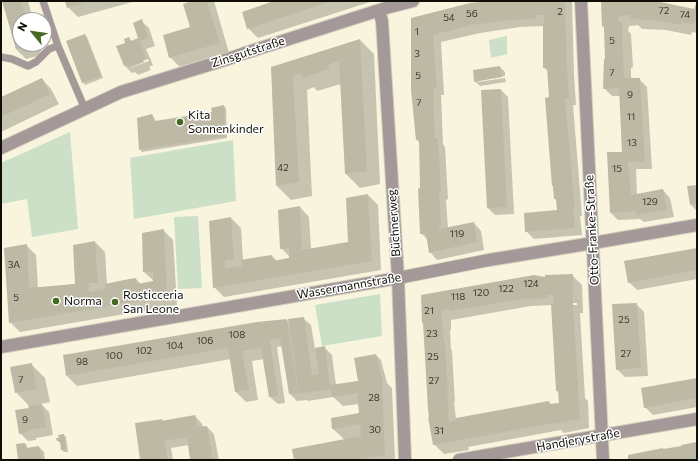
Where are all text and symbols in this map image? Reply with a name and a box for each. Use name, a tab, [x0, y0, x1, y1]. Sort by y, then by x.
house number: 72	[659, 5, 669, 17]
house number: 2	[557, 6, 563, 18]
house number: 56	[466, 8, 478, 20]
house number: 74	[680, 9, 690, 21]
north arrow	[12, 12, 52, 52]
house number: 54	[443, 12, 455, 24]
text: N	[14, 20, 30, 33]
house number: 1	[415, 26, 419, 38]
street label: Zinsgutstraße	[209, 33, 287, 71]
house number: 5	[609, 35, 615, 47]
house number: 3	[414, 48, 420, 60]
house number: 7	[609, 67, 615, 79]
house number: 5	[415, 70, 421, 82]
house number: 9	[627, 89, 633, 101]
house number: 7	[416, 97, 422, 109]
place label: Kita Sonnenkinder	[188, 108, 264, 136]
house number: 11	[627, 111, 635, 123]
marker: Kita Sonnenkinder	[175, 117, 185, 127]
house number: 13	[627, 137, 637, 149]
house number: 42	[277, 162, 289, 174]
house number: 15	[612, 163, 622, 175]
street label: Otto-Franke-Straße	[582, 175, 602, 285]
street label: Büchnerweg	[384, 189, 404, 257]
house number: 129	[642, 196, 658, 208]
house number: 119	[450, 228, 464, 240]
house number: 3A	[8, 259, 20, 271]
street label: Wassermannstraße	[296, 270, 402, 302]
house number: 124	[523, 278, 539, 290]
house number: 122	[498, 283, 514, 295]
house number: 120	[473, 287, 489, 299]
place label: Rosticceria San Leone	[123, 288, 183, 316]
house number: 118	[451, 291, 465, 303]
house number: 5	[13, 292, 19, 304]
place label: Norma	[64, 294, 102, 308]
marker: Norma	[51, 296, 61, 306]
marker: Rosticceria San Leone	[110, 297, 120, 307]
house number: 21	[424, 305, 434, 317]
house number: 25	[618, 314, 630, 326]
house number: 23	[426, 328, 438, 340]
house number: 108	[229, 329, 245, 341]
house number: 106	[197, 335, 213, 347]
house number: 104	[167, 340, 183, 352]
house number: 102	[136, 345, 152, 357]
house number: 27	[621, 348, 631, 360]
house number: 100	[105, 350, 123, 362]
house number: 25	[427, 351, 439, 363]
house number: 98	[76, 356, 88, 368]
house number: 7	[18, 374, 24, 386]
house number: 27	[429, 375, 439, 387]
house number: 28	[368, 392, 380, 404]
house number: 9	[22, 414, 28, 426]
house number: 30	[369, 424, 381, 436]
house number: 31	[434, 425, 444, 437]
street label: Handjerystraße	[535, 426, 621, 454]

